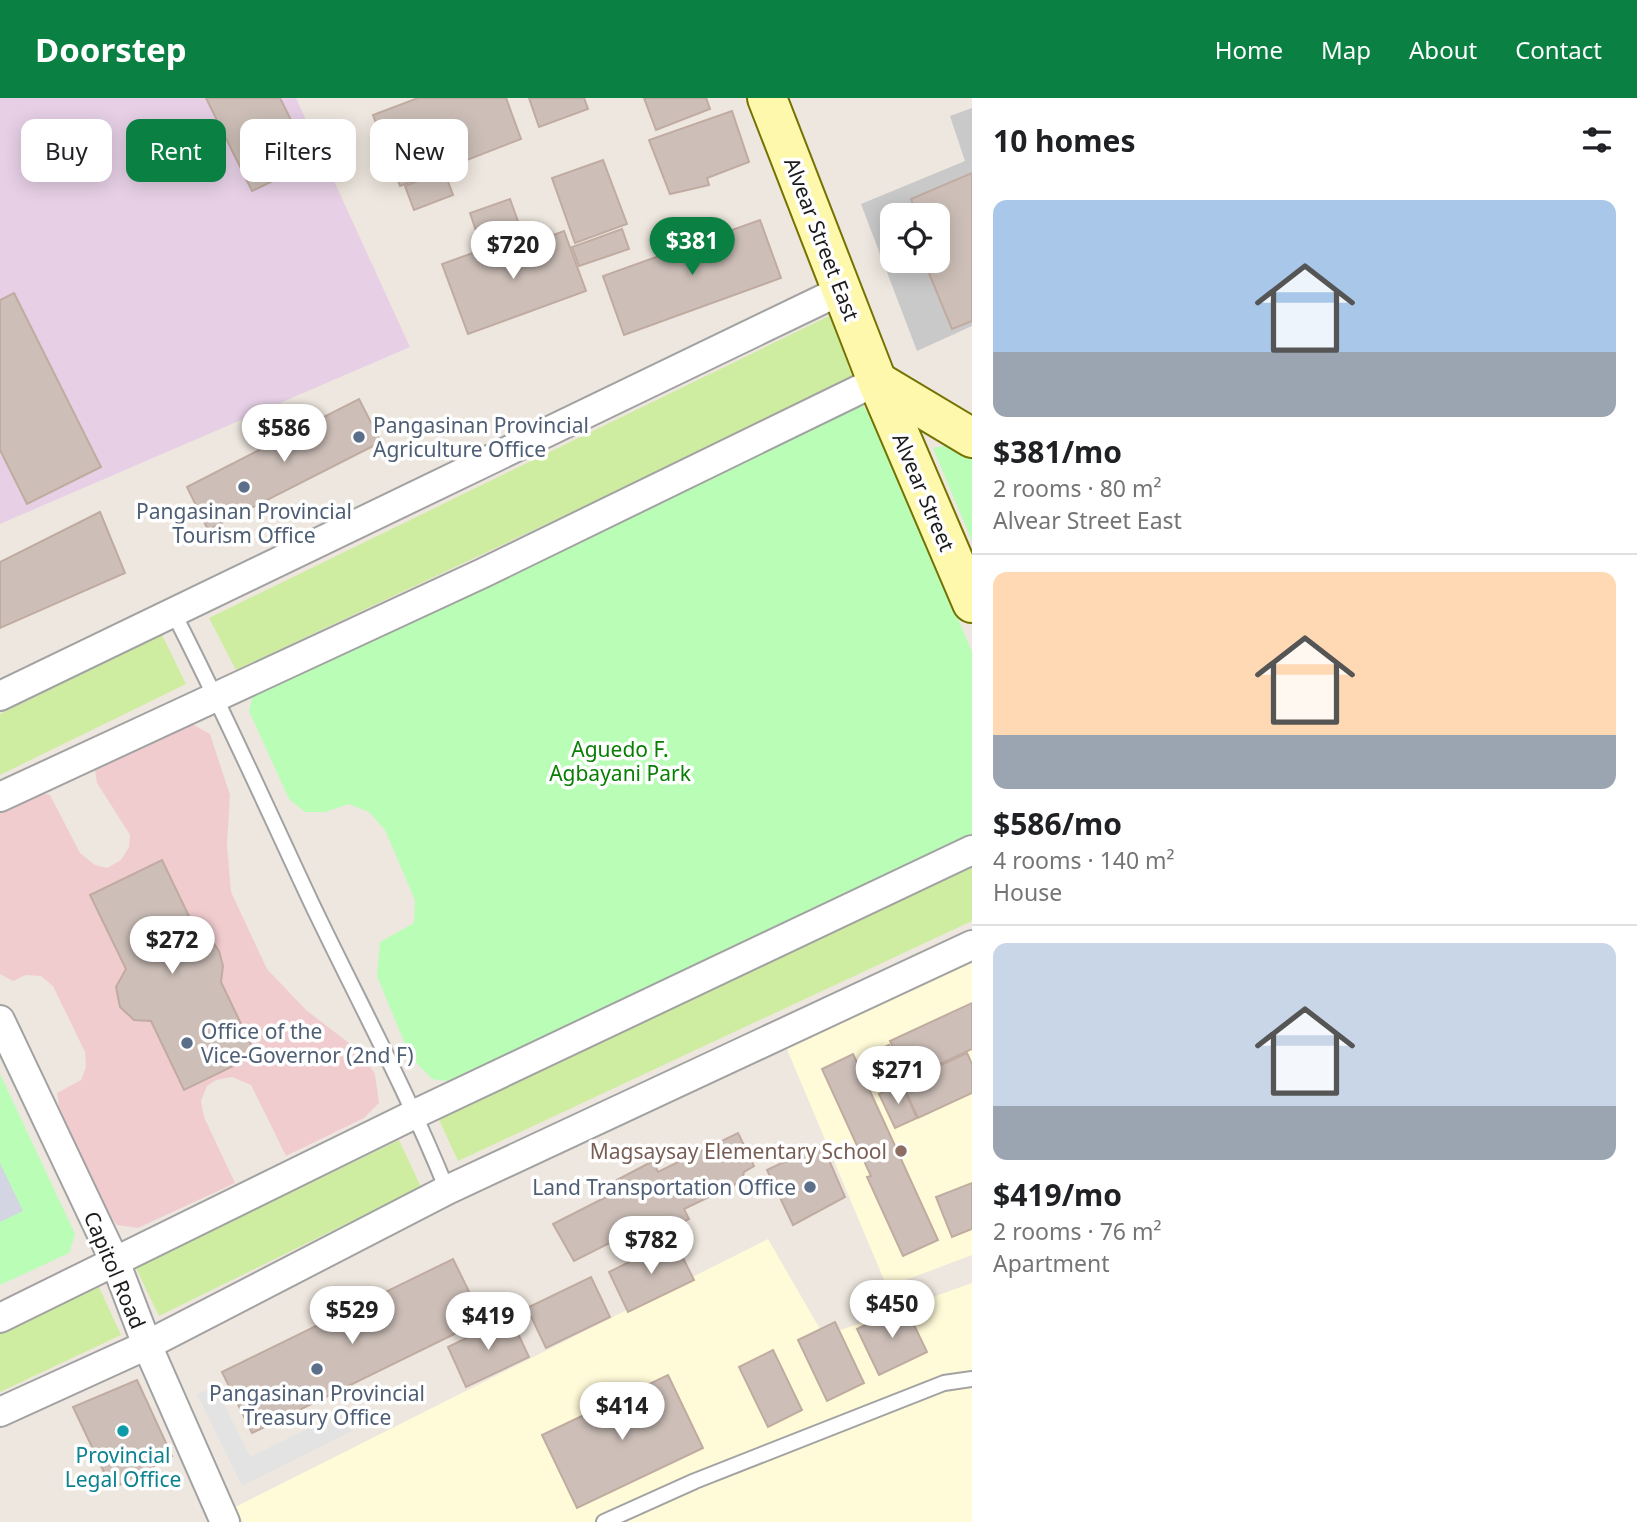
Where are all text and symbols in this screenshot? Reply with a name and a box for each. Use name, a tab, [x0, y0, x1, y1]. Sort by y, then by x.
text: Doorstep	[35, 27, 187, 72]
text: Home	[1215, 33, 1283, 66]
text: Map	[1321, 33, 1371, 66]
text: About	[1409, 33, 1477, 66]
text: Contact	[1515, 33, 1602, 66]
chip: Buy	[21, 119, 112, 182]
chip: Rent	[126, 119, 226, 182]
chip: Filters	[240, 119, 356, 182]
chip: New	[370, 119, 468, 182]
text: 10 homes	[993, 120, 1136, 161]
icon: filters	[1578, 121, 1616, 159]
street label: Alvear Street East	[778, 153, 866, 325]
map controls	[880, 203, 950, 273]
button: locate	[880, 203, 950, 273]
pin: $381	[651, 218, 733, 277]
pin: $720	[472, 222, 554, 281]
text: $381	[666, 224, 718, 256]
text: $720	[487, 228, 539, 260]
icon: home	[1242, 245, 1368, 371]
pin: $586	[243, 404, 325, 464]
text: $586	[258, 411, 310, 443]
place label: Pangasinan Provincial Agriculture Office	[373, 411, 589, 463]
marker: Pangasinan Provincial Agriculture Office	[351, 429, 367, 445]
street label: Alvear Street	[887, 429, 962, 556]
text: $381/mo	[993, 431, 1122, 472]
text: 2 rooms · 80 m²	[993, 472, 1162, 504]
marker: Pangasinan Provincial Tourism Office	[236, 479, 252, 495]
place label: Pangasinan Provincial Tourism Office	[136, 497, 352, 549]
text: Alvear Street East	[993, 504, 1182, 536]
icon: home	[1242, 617, 1368, 743]
park label: Aguedo F. Agbayani Park	[549, 735, 692, 787]
text: $586/mo	[993, 803, 1122, 844]
text: 4 rooms · 140 m²	[993, 844, 1175, 876]
text: House	[993, 876, 1062, 908]
pin: $272	[131, 916, 213, 976]
text: $272	[146, 923, 198, 955]
icon: home	[1242, 988, 1368, 1114]
place label: Office of the Vice-Governor (2nd F)	[201, 1017, 414, 1069]
marker: Office of the Vice-Governor (2nd F)	[179, 1035, 195, 1051]
pin: $271	[857, 1046, 939, 1106]
text: $271	[872, 1053, 924, 1085]
place label: Magsaysay Elementary School	[590, 1137, 887, 1165]
marker: Magsaysay Elementary School	[893, 1143, 909, 1159]
place label: Land Transportation Office	[532, 1173, 796, 1201]
text: $419/mo	[993, 1174, 1122, 1215]
marker: Land Transportation Office	[802, 1179, 818, 1195]
street label: Capitol Road	[78, 1207, 152, 1333]
text: 2 rooms · 76 m²	[993, 1215, 1162, 1247]
pin: $782	[610, 1216, 692, 1276]
text: $782	[625, 1223, 677, 1255]
text: Apartment	[993, 1247, 1110, 1279]
pin: $450	[851, 1280, 933, 1340]
pin: $529	[311, 1286, 393, 1346]
text: $450	[866, 1287, 918, 1319]
pin: $419	[447, 1292, 529, 1352]
text: $529	[326, 1293, 378, 1325]
text: $419	[462, 1299, 514, 1331]
marker: Pangasinan Provincial Treasury Office	[309, 1361, 325, 1377]
place label: Pangasinan Provincial Treasury Office	[209, 1379, 425, 1431]
pin: $414	[581, 1382, 663, 1442]
text: $414	[596, 1389, 648, 1421]
marker: Provincial Legal Office	[115, 1423, 131, 1439]
place label: Provincial Legal Office	[65, 1441, 181, 1493]

